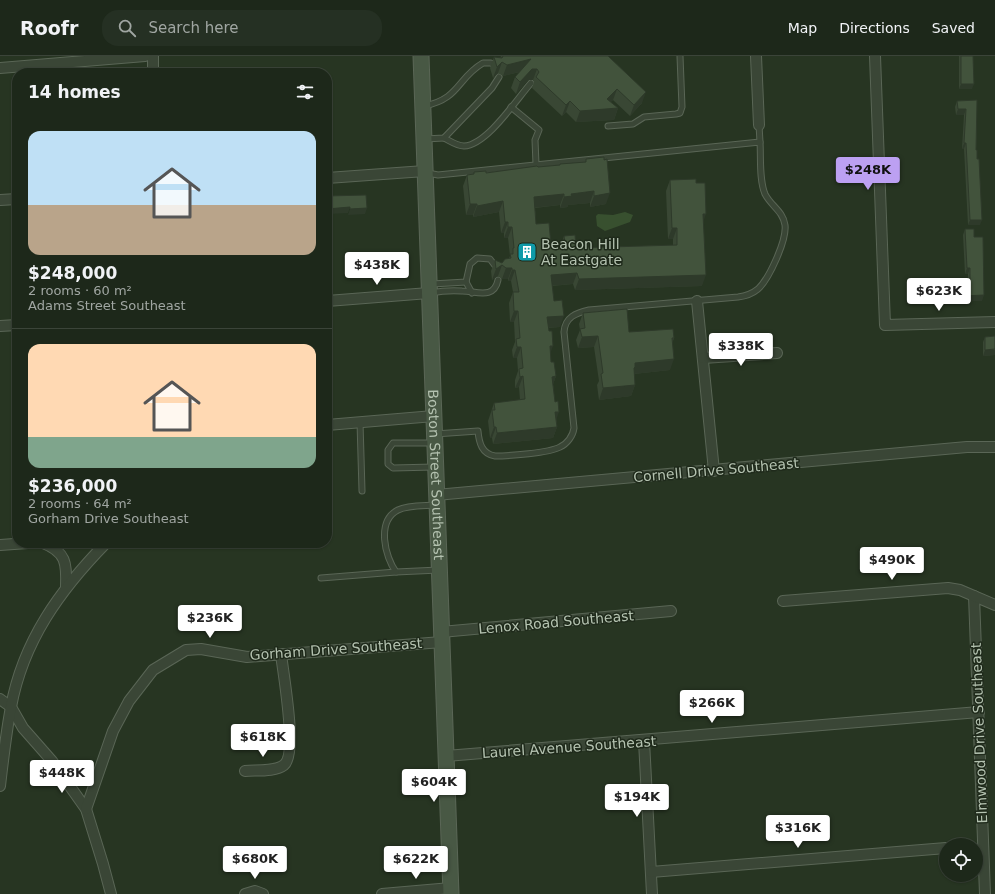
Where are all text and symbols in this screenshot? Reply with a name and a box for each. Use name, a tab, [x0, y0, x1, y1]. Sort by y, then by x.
search box	[102, 10, 382, 46]
text: Roofr	[20, 17, 78, 39]
icon: search	[116, 17, 138, 39]
text: Search here	[148, 19, 238, 37]
text: Map	[788, 20, 817, 36]
text: Directions	[839, 20, 910, 36]
text: Saved	[932, 20, 975, 36]
icon: filters	[294, 81, 316, 103]
text: 14 homes	[28, 82, 121, 102]
icon: home	[136, 157, 208, 229]
pin: $248K	[840, 157, 896, 191]
text: $248K	[845, 162, 891, 177]
place label: Beacon Hill At Eastgate	[541, 236, 622, 268]
building icon: Beacon Hill At Eastgate	[516, 241, 538, 263]
pin: $438K	[349, 252, 405, 286]
text: $438K	[354, 257, 400, 272]
text: $248,000	[28, 263, 117, 283]
pin: $623K	[911, 278, 967, 312]
text: 2 rooms · 60 m²	[28, 283, 132, 298]
text: $623K	[916, 283, 962, 298]
text: Adams Street Southeast	[28, 298, 186, 313]
pin: $338K	[713, 333, 769, 367]
text: $338K	[718, 338, 764, 353]
icon: home	[136, 370, 208, 442]
street label: Boston Street Southeast	[425, 389, 447, 561]
street label: Cornell Drive Southeast	[633, 455, 800, 485]
text: $236,000	[28, 476, 117, 496]
text: 2 rooms · 64 m²	[28, 496, 132, 511]
text: Gorham Drive Southeast	[28, 511, 189, 526]
pin: $490K	[864, 547, 920, 581]
text: $490K	[869, 552, 915, 567]
pin: $236K	[182, 605, 238, 639]
street label: Lenox Road Southeast	[478, 607, 635, 637]
text: $236K	[187, 610, 233, 625]
street label: Gorham Drive Southeast	[249, 635, 423, 663]
street label: Elmwood Drive Southeast	[968, 642, 990, 824]
pin: $266K	[684, 690, 740, 724]
text: $266K	[689, 695, 735, 710]
pin: $618K	[235, 724, 291, 758]
text: $618K	[240, 729, 286, 744]
street label: Laurel Avenue Southeast	[481, 733, 657, 761]
pin: $448K	[34, 760, 90, 794]
text: $448K	[39, 765, 85, 780]
pin: $604K	[406, 769, 462, 803]
text: $604K	[411, 774, 457, 789]
pin: $194K	[609, 784, 665, 818]
text: $194K	[614, 789, 660, 804]
pin: $316K	[770, 815, 826, 849]
text: $316K	[775, 820, 821, 835]
map controls	[939, 838, 983, 882]
button: locate	[939, 838, 983, 882]
pin: $680K	[227, 846, 283, 880]
pin: $622K	[388, 846, 444, 880]
text: $680K	[232, 851, 278, 866]
text: $622K	[393, 851, 439, 866]

